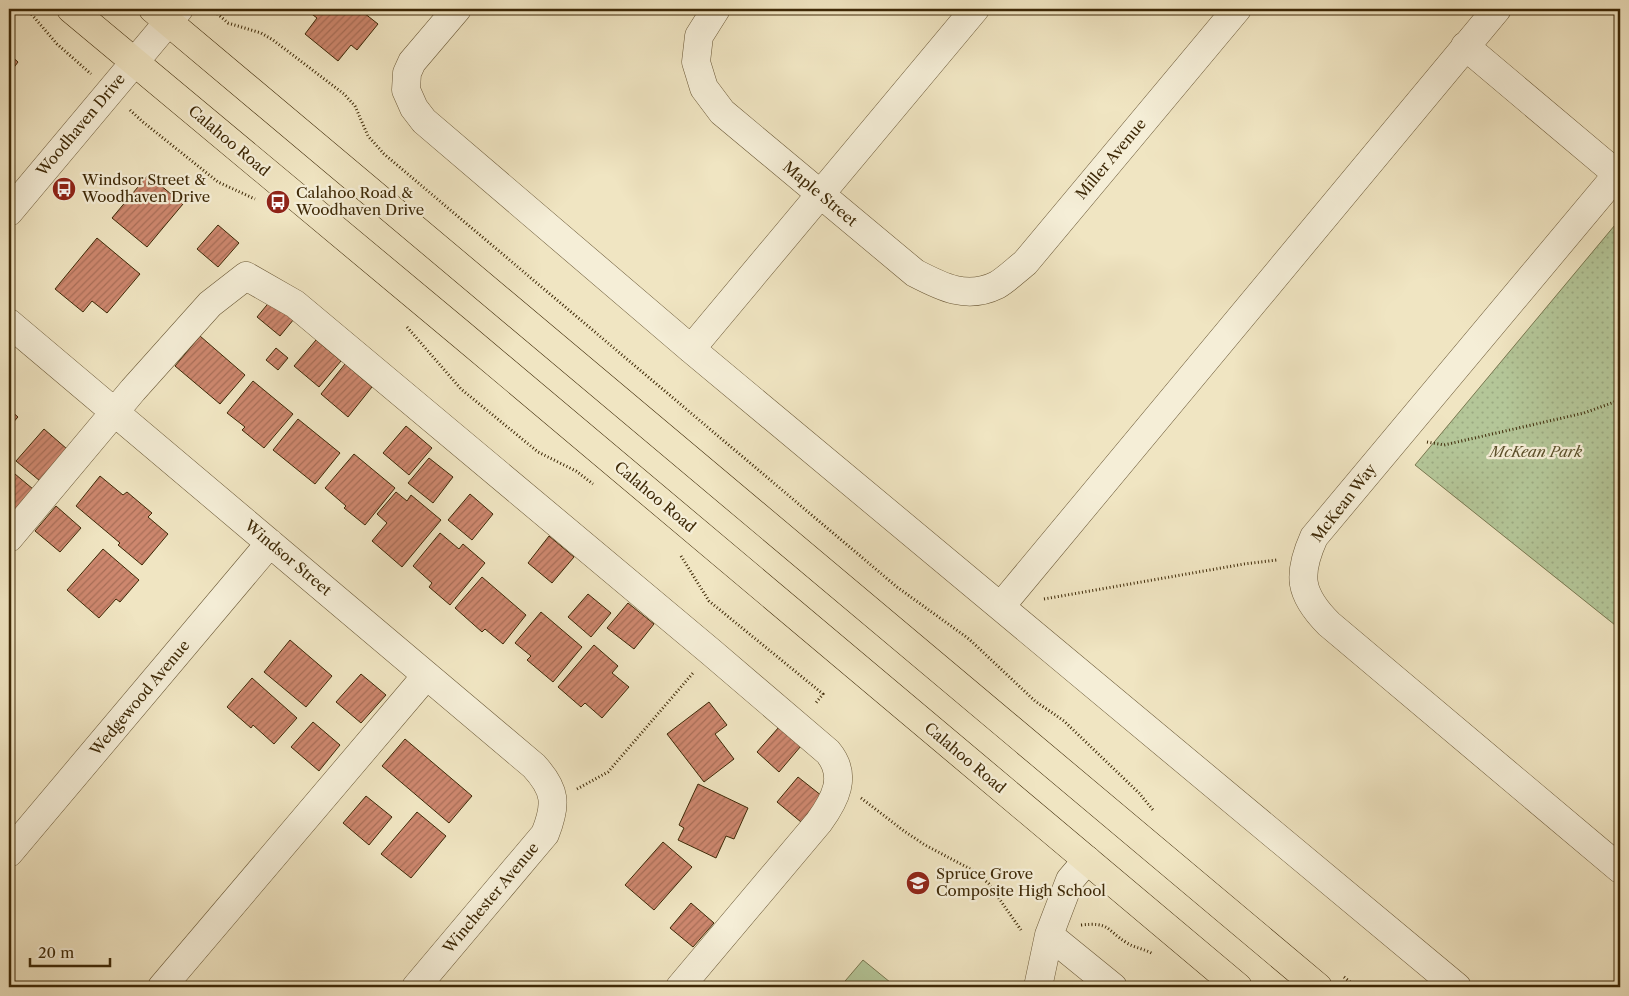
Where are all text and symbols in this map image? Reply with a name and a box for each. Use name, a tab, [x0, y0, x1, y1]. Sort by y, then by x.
street label: Woodhaven Drive	[32, 70, 129, 181]
street label: Calahoo Road	[185, 101, 274, 180]
street label: Miller Avenue	[1071, 114, 1150, 203]
street label: Maple Street	[779, 157, 862, 231]
place label: Windsor Street & Woodhaven Drive	[81, 170, 210, 206]
bus stop icon: Windsor Street & Woodhaven Drive	[51, 176, 77, 202]
place label: Calahoo Road & Woodhaven Drive	[295, 183, 424, 219]
bus stop icon: Calahoo Road & Woodhaven Drive	[265, 189, 291, 215]
park label: McKean Park	[1488, 442, 1582, 461]
street label: Calahoo Road	[611, 457, 700, 536]
street label: McKean Way	[1307, 459, 1380, 546]
street label: Windsor Street	[240, 515, 336, 600]
street label: Wedgewood Avenue	[85, 636, 193, 760]
street label: Calahoo Road	[921, 718, 1010, 797]
street label: Winchester Avenue	[438, 838, 543, 958]
place label: Spruce Grove Composite High School	[936, 864, 1106, 900]
school or university icon: Spruce Grove Composite High School	[905, 870, 931, 896]
scale bar	[30, 936, 110, 968]
text: 20 m	[38, 943, 74, 962]

